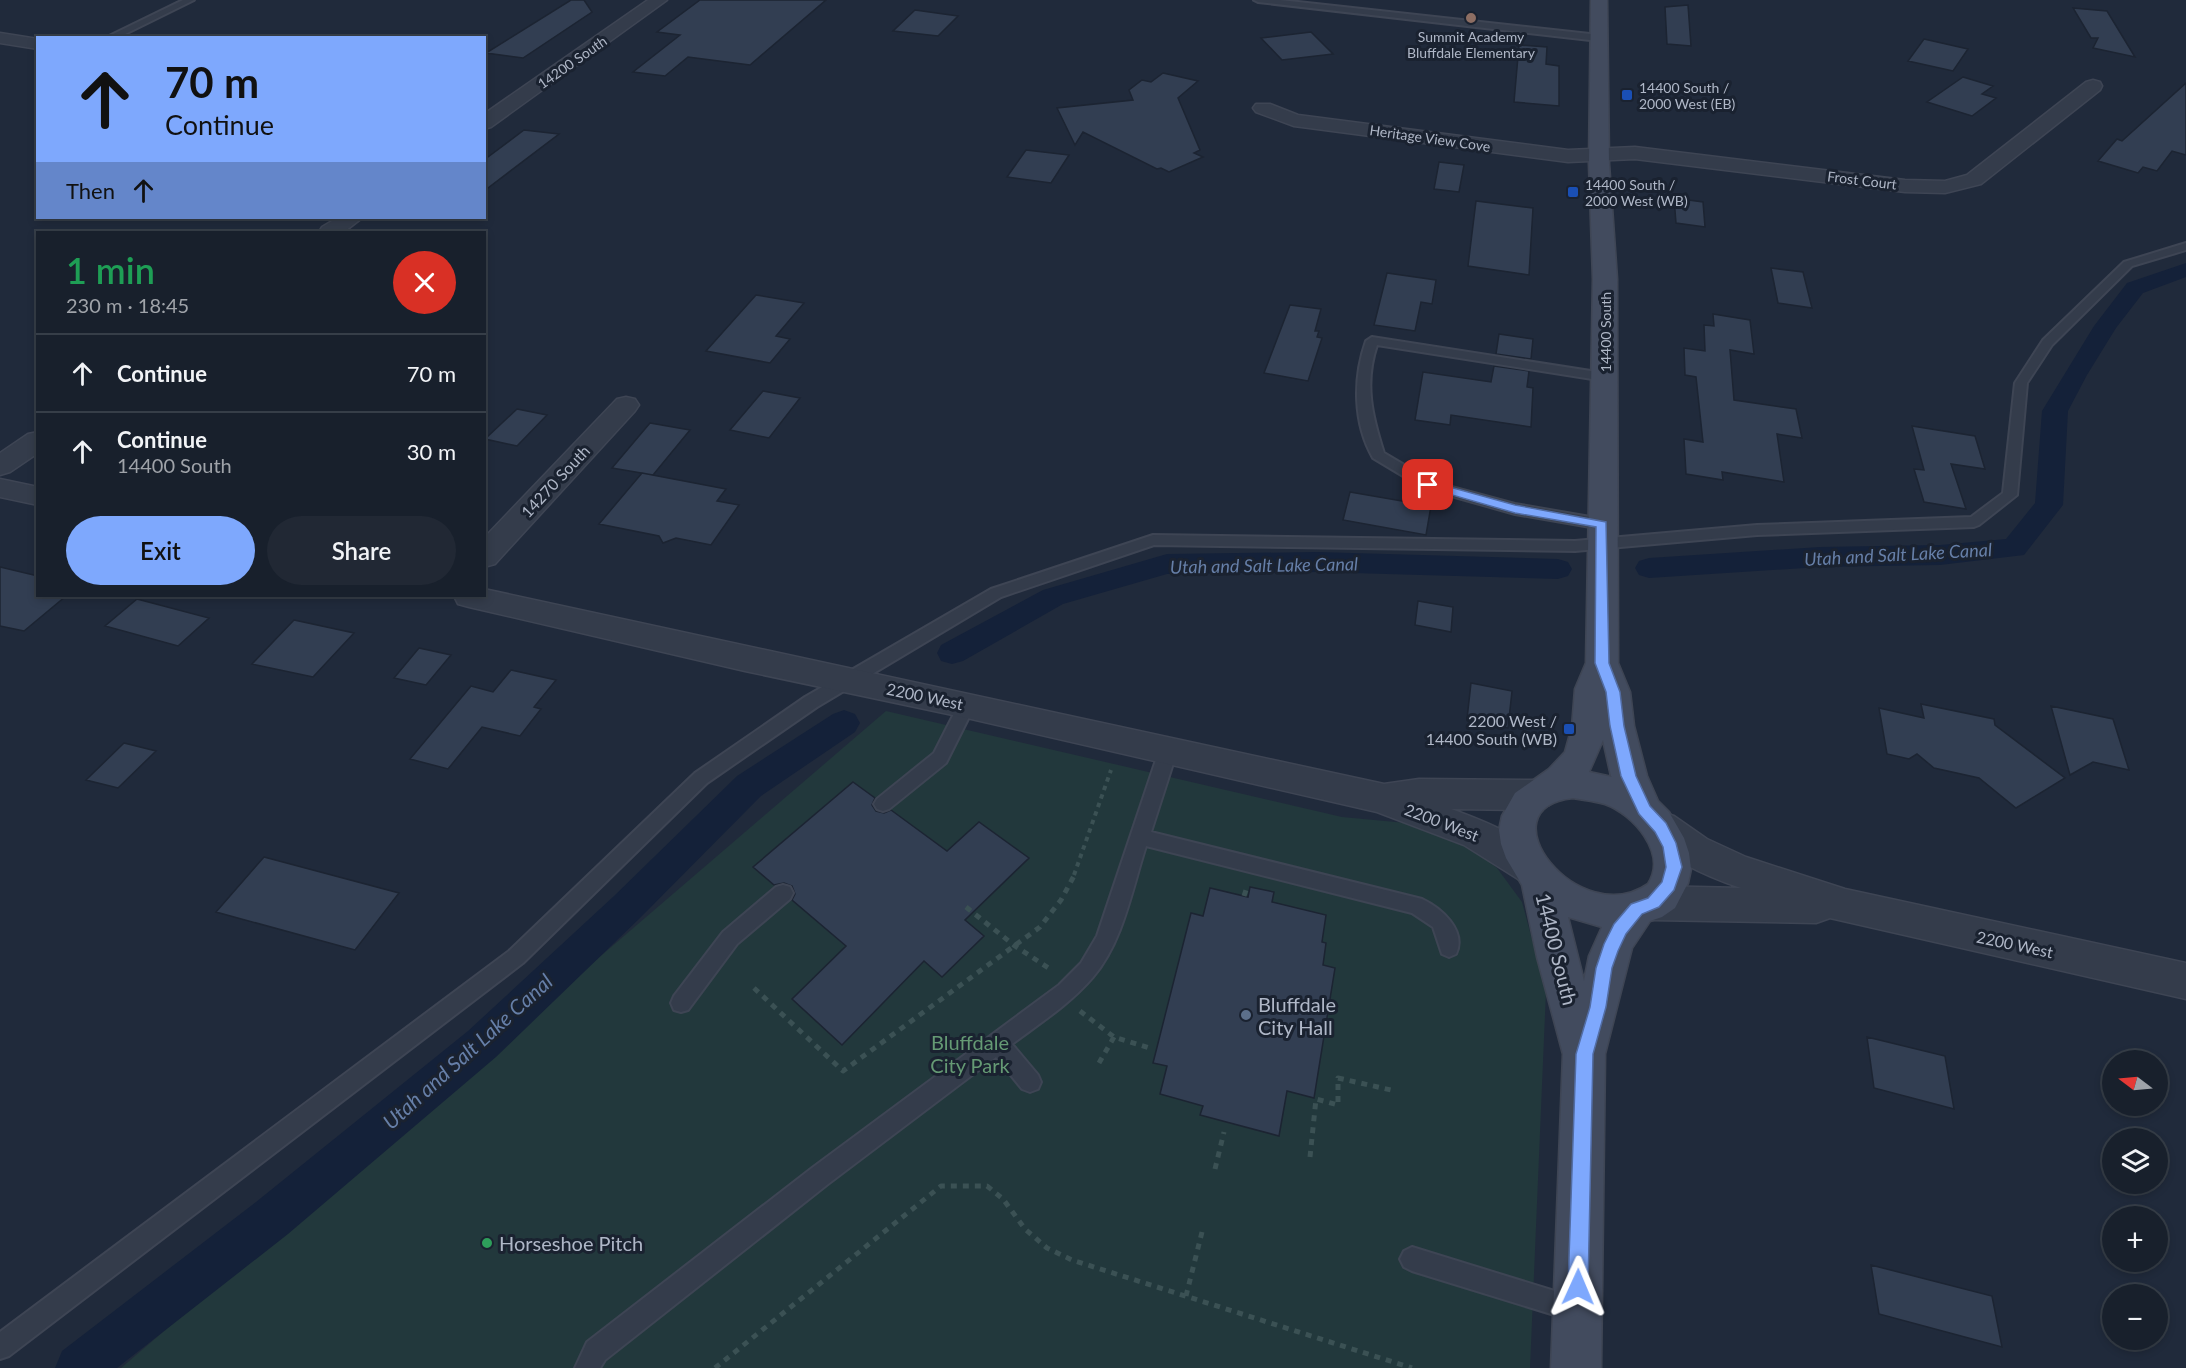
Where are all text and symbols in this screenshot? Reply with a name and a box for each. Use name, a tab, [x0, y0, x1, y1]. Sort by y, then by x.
marker: Summit Academy Bluffdale Elementary	[1464, 11, 1478, 25]
place label: Summit Academy Bluffdale Elementary	[1407, 28, 1536, 61]
street label: 14200 South	[534, 32, 610, 92]
text: 70 m	[165, 57, 259, 107]
icon: ahead	[66, 60, 144, 138]
place label: 14400 South / 2000 West (EB)	[1639, 79, 1736, 112]
marker: 14400 South / 2000 West (EB)	[1620, 88, 1634, 102]
text: Continue	[165, 108, 274, 141]
street label: Heritage View Cove	[1369, 121, 1491, 155]
street label: Frost Court	[1826, 167, 1898, 193]
icon: ahead	[127, 174, 160, 207]
place label: 14400 South / 2000 West (WB)	[1585, 176, 1688, 209]
text: Then	[66, 177, 115, 204]
marker: 14400 South / 2000 West (WB)	[1566, 185, 1580, 199]
text: 1 min	[66, 248, 155, 292]
button: close	[393, 251, 456, 314]
street label: 14400 South	[1597, 292, 1614, 372]
text: 230 m · 18:45	[66, 293, 189, 317]
icon: ahead	[66, 357, 99, 390]
text: Continue	[117, 360, 207, 387]
text: 70 m	[407, 360, 456, 387]
text: Continue	[117, 426, 207, 453]
icon: ahead	[66, 435, 99, 468]
text: 30 m	[407, 438, 456, 465]
street label: 14270 South	[517, 441, 593, 521]
text: 14400 South	[117, 453, 232, 477]
pin	[1402, 459, 1453, 510]
icon: arrive	[1411, 468, 1444, 501]
button: Exit	[66, 516, 255, 585]
button: Share	[267, 516, 456, 585]
water label: Utah and Salt Lake Canal	[1803, 538, 1993, 570]
water label: Utah and Salt Lake Canal	[1170, 552, 1358, 578]
street label: 2200 West	[885, 679, 965, 713]
place label: 2200 West / 14400 South (WB)	[1426, 711, 1557, 748]
marker: 2200 West / 14400 South (WB)	[1562, 722, 1576, 736]
street label: 2200 West	[1402, 799, 1482, 845]
street label: 14400 South	[1531, 890, 1583, 1008]
street label: 2200 West	[1975, 927, 2055, 961]
water label: Utah and Salt Lake Canal	[377, 968, 557, 1134]
place label: Bluffdale City Hall	[1258, 992, 1336, 1039]
marker: Bluffdale City Hall	[1239, 1008, 1253, 1022]
park label: Bluffdale City Park	[930, 1030, 1011, 1077]
north arrow	[2102, 1050, 2168, 1116]
map controls	[2102, 1050, 2168, 1350]
button: layers	[2102, 1128, 2168, 1194]
button: +	[2102, 1206, 2168, 1272]
place label: Horseshoe Pitch	[499, 1231, 643, 1255]
marker: Horseshoe Pitch	[480, 1236, 494, 1250]
position arrow	[1546, 1255, 1610, 1319]
button: −	[2102, 1284, 2168, 1350]

